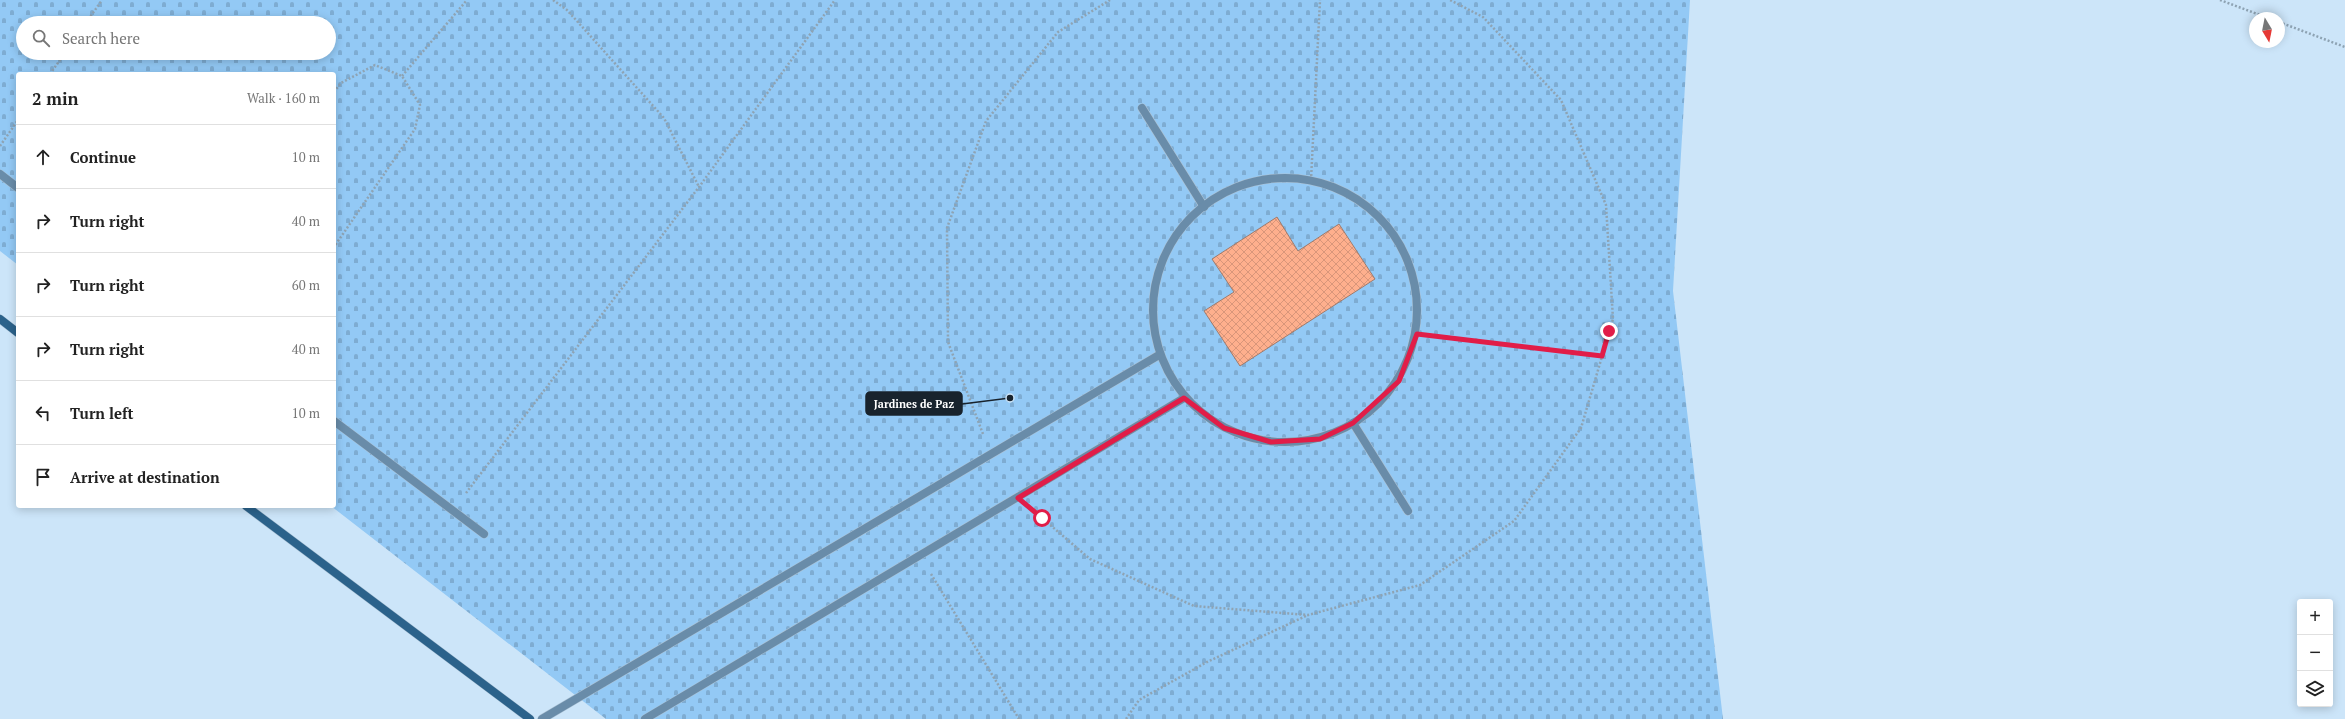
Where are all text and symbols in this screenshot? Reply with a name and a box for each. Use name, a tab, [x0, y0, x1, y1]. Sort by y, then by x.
north arrow	[2249, 12, 2285, 48]
search box	[16, 16, 336, 60]
icon: search	[30, 27, 52, 49]
text: Search here	[62, 28, 140, 48]
text: 2 min	[32, 87, 79, 110]
text: Walk · 160 m	[247, 89, 320, 107]
icon: ahead	[32, 146, 54, 168]
text: Continue	[70, 147, 136, 167]
text: 10 m	[292, 148, 320, 166]
icon: right	[32, 210, 54, 232]
text: Turn right	[70, 211, 145, 231]
text: 40 m	[292, 212, 320, 230]
icon: right	[32, 274, 54, 296]
text: Turn right	[70, 275, 145, 295]
text: 60 m	[292, 276, 320, 294]
route end	[1600, 322, 1618, 340]
icon: right	[32, 338, 54, 360]
text: Turn right	[70, 339, 145, 359]
text: 40 m	[292, 340, 320, 358]
callout: Jardines de Paz	[866, 392, 962, 415]
text: Jardines de Paz	[874, 397, 954, 411]
icon: left	[32, 402, 54, 424]
text: Turn left	[70, 403, 134, 423]
text: 10 m	[292, 404, 320, 422]
icon: arrive	[32, 466, 54, 488]
text: Arrive at destination	[70, 467, 220, 487]
route start	[1033, 509, 1051, 527]
map controls	[2297, 599, 2333, 707]
button: +	[2297, 599, 2333, 635]
button: −	[2297, 635, 2333, 671]
button: layers	[2297, 671, 2333, 707]

